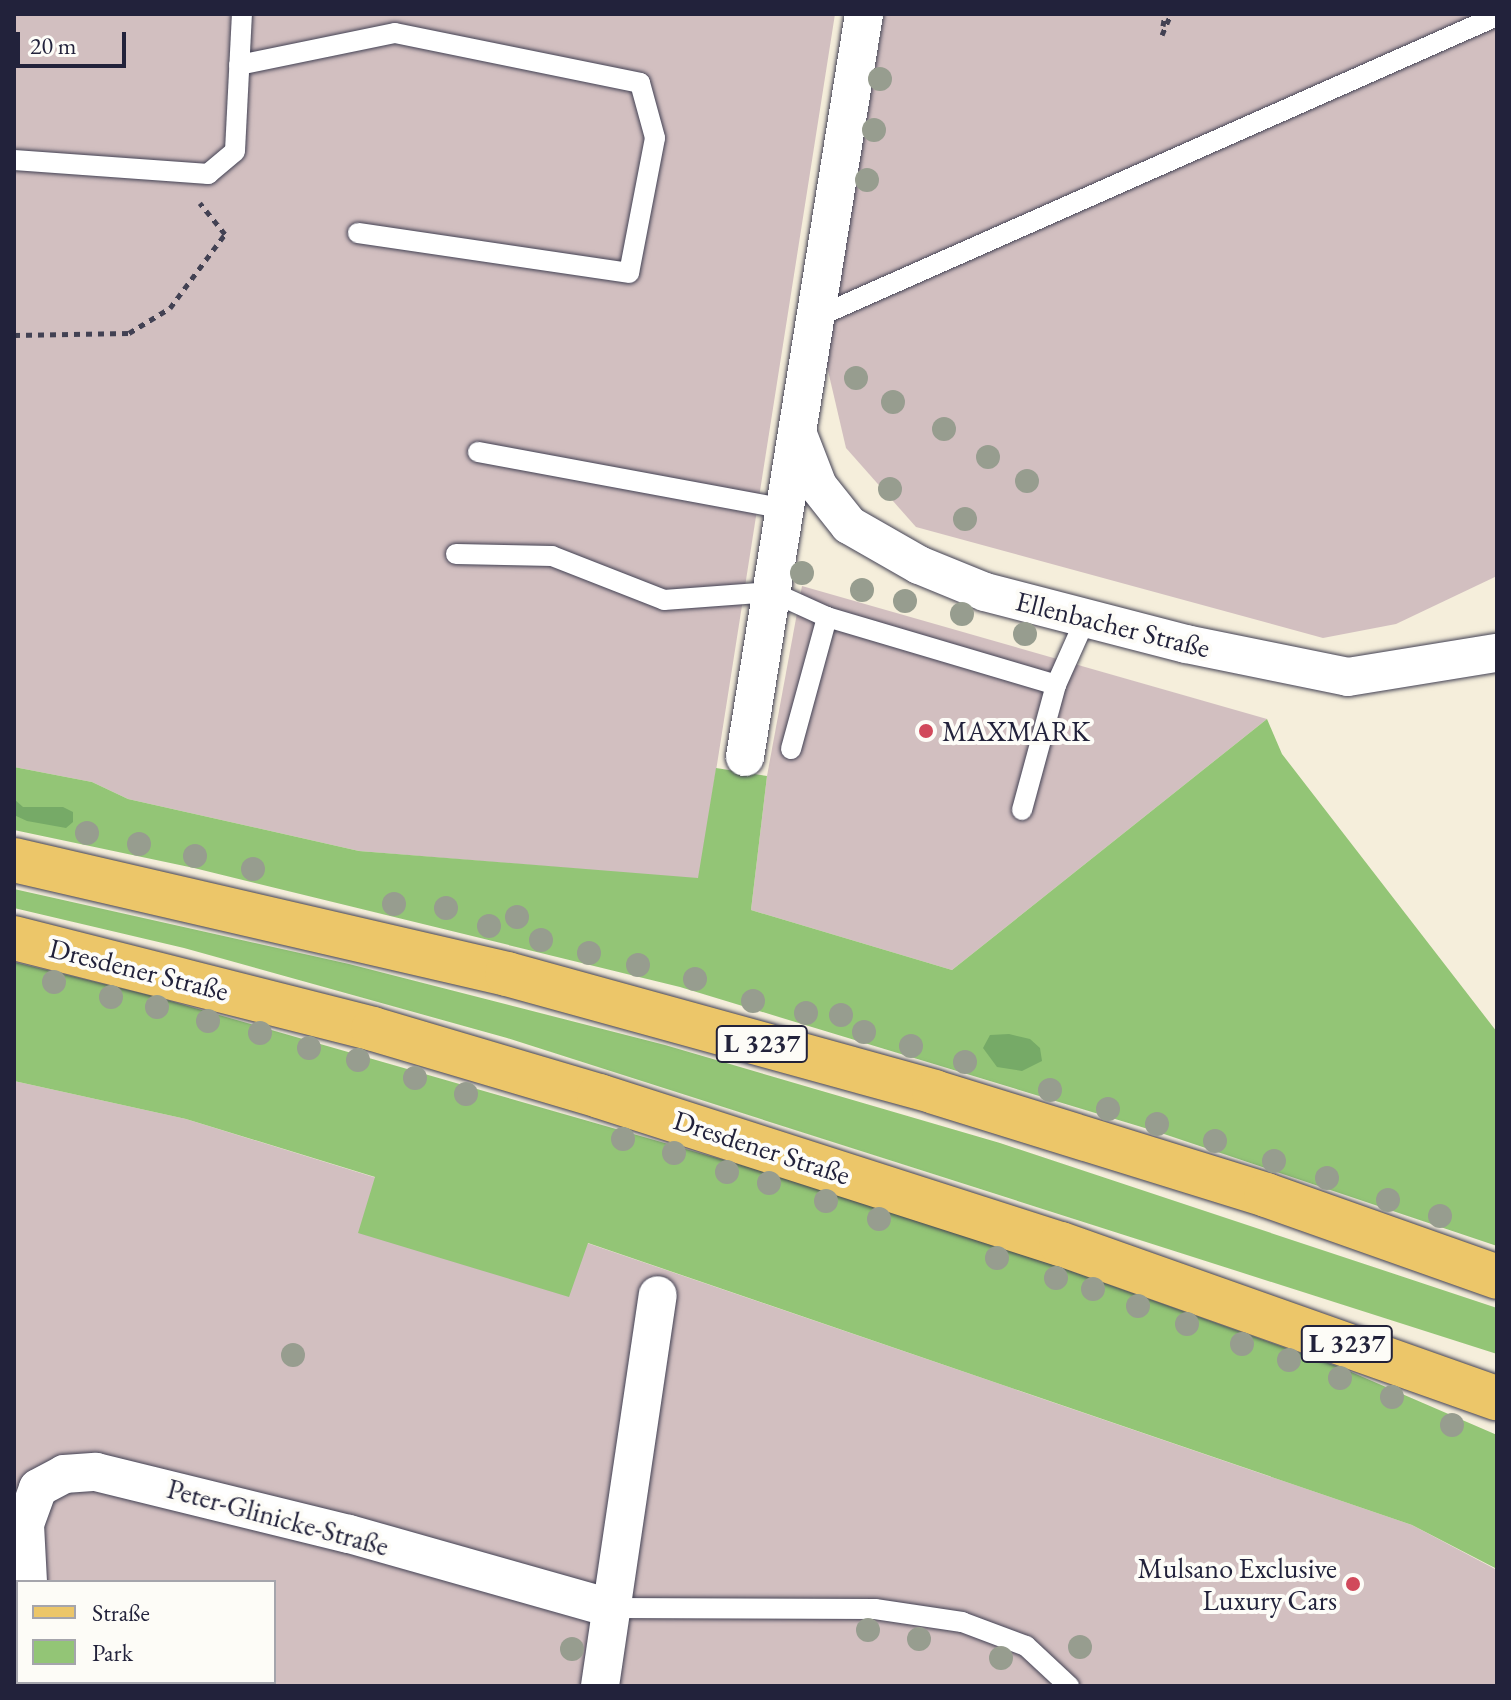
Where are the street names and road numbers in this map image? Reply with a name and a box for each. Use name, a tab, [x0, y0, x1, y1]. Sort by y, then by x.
street label: Ellenbacher Straße	[1012, 584, 1214, 664]
street label: Dresdener Straße	[46, 930, 232, 1008]
road number: L 3237	[714, 1022, 810, 1066]
street label: Dresdener Straße	[670, 1103, 854, 1191]
road number: L 3237	[1299, 1322, 1395, 1366]
street label: Peter-Glinicke-Straße	[164, 1471, 392, 1563]

